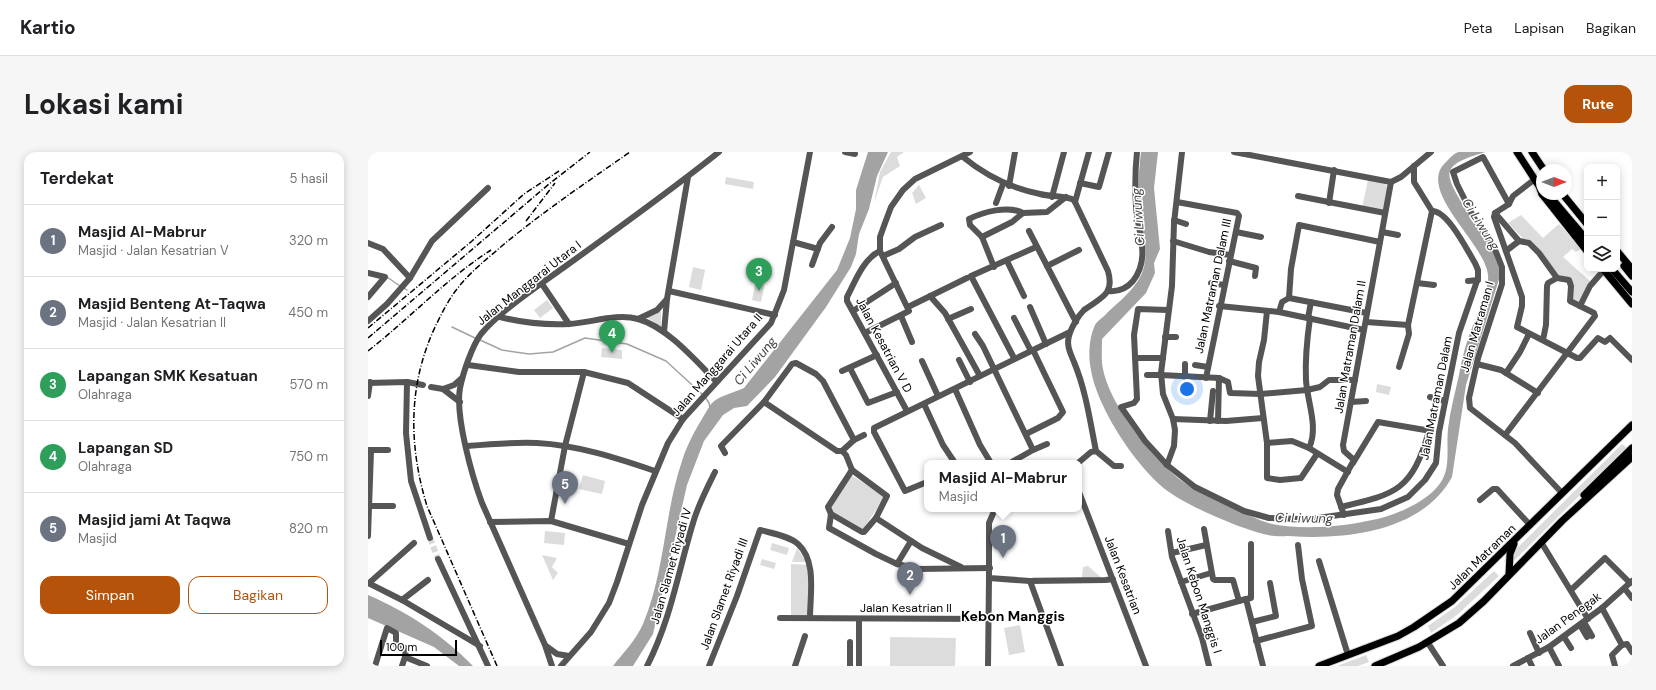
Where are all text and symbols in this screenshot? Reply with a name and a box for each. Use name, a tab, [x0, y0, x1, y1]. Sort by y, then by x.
text: Kartio	[20, 15, 76, 40]
text: Peta	[1464, 19, 1492, 37]
text: Lapisan	[1514, 19, 1564, 37]
text: Bagikan	[1586, 19, 1636, 37]
button: Rute	[1564, 85, 1632, 123]
text: Lokasi kami	[24, 86, 183, 123]
north arrow	[1536, 164, 1572, 200]
map controls	[1584, 164, 1620, 272]
button: +	[1584, 164, 1620, 200]
text: Terdekat	[40, 167, 114, 189]
text: 5 hasil	[290, 170, 328, 187]
water label: Ci Liwung	[1127, 187, 1149, 247]
water label: Ci Liwung	[1458, 195, 1504, 254]
button: −	[1584, 200, 1620, 236]
street label: Jalan Matraman Dalam III	[1191, 217, 1235, 355]
text: Masjid Al-Mabrur	[78, 222, 206, 242]
text: 1	[51, 232, 55, 249]
text: 320 m	[289, 232, 328, 249]
button: layers	[1584, 236, 1620, 272]
street label: Jalan Manggarai Utara I	[474, 237, 584, 329]
text: Masjid · Jalan Kesatrian V	[78, 242, 229, 259]
pin: 3	[746, 258, 772, 291]
street label: Jalan Matraman Dalam II	[1330, 279, 1370, 415]
street label: Jalan Matraman I	[1456, 280, 1498, 374]
text: Masjid Benteng At-Taqwa	[78, 294, 266, 314]
street label: Jalan Kesatrian V D	[852, 295, 916, 395]
text: 2	[49, 304, 57, 321]
text: 450 m	[288, 304, 328, 321]
street label: Jalan Manggarai Utara II	[668, 310, 766, 420]
text: Masjid · Jalan Kesatrian II	[78, 314, 226, 331]
pin: 4	[599, 320, 625, 353]
water label: Ci Liwung	[730, 333, 781, 389]
street label: Jalan Matraman Dalam	[1416, 335, 1456, 461]
text: Lapangan SMK Kesatuan	[78, 366, 258, 386]
text: 3	[49, 376, 57, 393]
text: 570 m	[290, 376, 328, 393]
your location	[1177, 379, 1197, 399]
text: Olahraga	[78, 386, 132, 403]
text: Lapangan SD	[78, 438, 173, 458]
text: 4	[49, 448, 57, 465]
text: 750 m	[290, 448, 328, 465]
text: Olahraga	[78, 458, 132, 475]
popup	[924, 460, 1082, 512]
text: Masjid Al-Mabrur	[939, 468, 1067, 488]
pin: 5	[552, 471, 578, 504]
text: Masjid	[939, 488, 978, 505]
street label: Jalan Slamet Riyadi IV	[647, 506, 695, 626]
water label: Ci Liwung	[1275, 509, 1334, 527]
text: Masjid jami At Taqwa	[78, 510, 231, 530]
text: 5	[49, 520, 57, 537]
text: 820 m	[289, 520, 328, 537]
street label: Jalan Matraman	[1445, 521, 1519, 593]
pin: 1	[990, 525, 1016, 558]
text: Masjid	[78, 530, 117, 547]
street label: Jalan Kesatrian	[1101, 533, 1145, 617]
street label: Jalan Kebon Manggis I	[1173, 535, 1225, 655]
street label: Jalan Slamet Riyadi III	[696, 536, 752, 652]
pin: 2	[897, 562, 923, 595]
button: Simpan	[40, 576, 180, 614]
button: Bagikan	[188, 576, 328, 614]
street label: Jalan Penegak	[1532, 589, 1604, 647]
street label: Jalan Kesatrian II	[860, 600, 952, 616]
district label: Kebon Manggis	[961, 607, 1065, 625]
scale bar	[380, 638, 457, 657]
text: 100 m	[386, 640, 417, 654]

